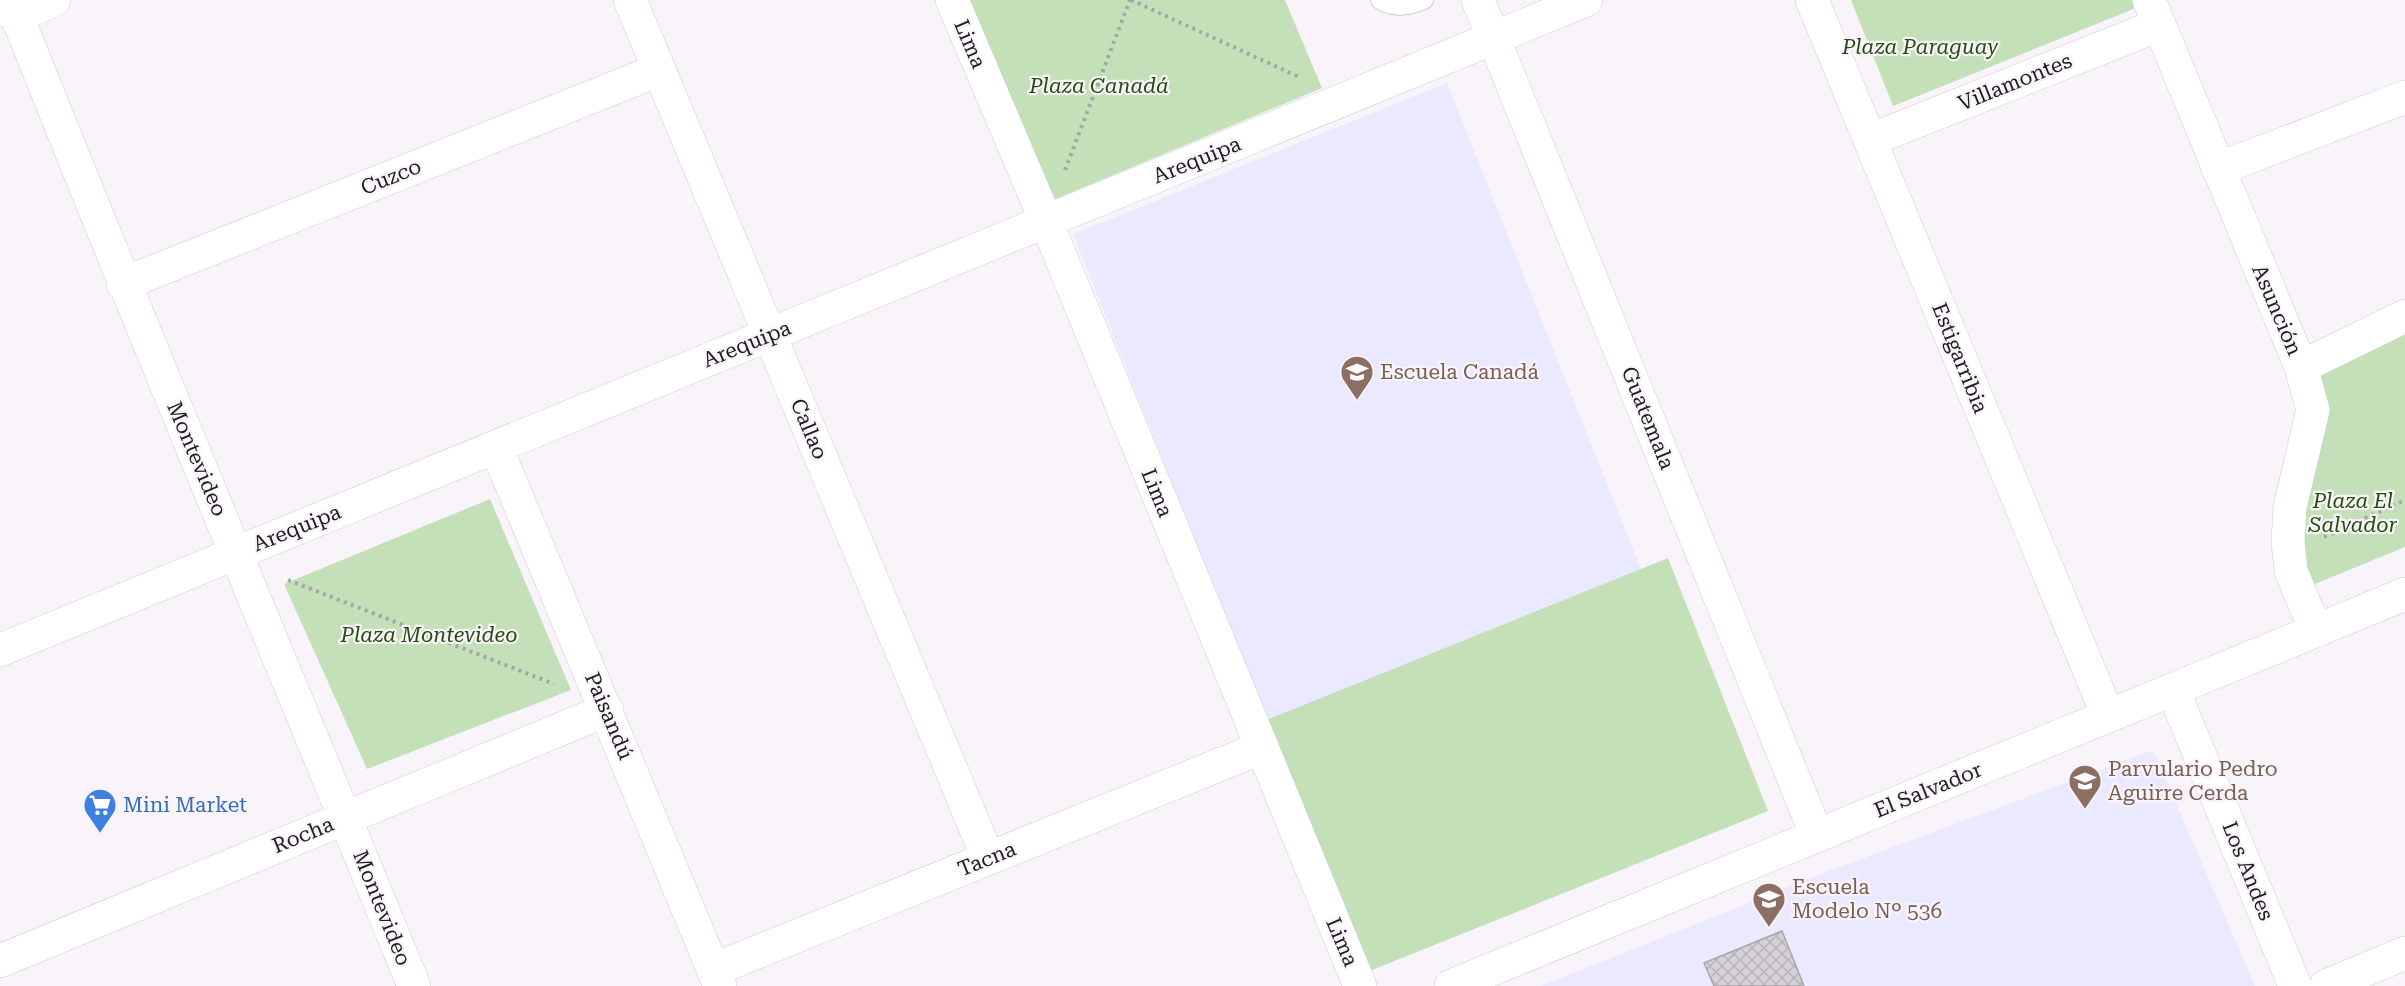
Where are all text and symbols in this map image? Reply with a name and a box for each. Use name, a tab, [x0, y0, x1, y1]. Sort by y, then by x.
street label: Lima	[949, 16, 991, 72]
park label: Plaza Paraguay	[1841, 35, 1998, 59]
street label: Villamontes	[1955, 48, 2075, 116]
park label: Plaza Canadá	[1028, 74, 1169, 98]
street label: Arequipa	[1149, 131, 1245, 189]
street label: Cuzco	[357, 154, 425, 200]
street label: Asunción	[2247, 261, 2307, 359]
street label: Estigarribia	[1927, 299, 1993, 417]
street label: Arequipa	[699, 315, 795, 373]
school or university icon: Escuela Canadá	[1339, 354, 1375, 401]
place label: Escuela Canadá	[1380, 360, 1540, 384]
street label: Guatemala	[1617, 363, 1680, 473]
street label: Callao	[786, 395, 832, 463]
street label: Montevideo	[162, 398, 232, 520]
street label: Lima	[1136, 465, 1178, 521]
park label: Plaza El Salvador	[2308, 489, 2398, 537]
street label: Arequipa	[249, 499, 345, 557]
park label: Plaza Montevideo	[340, 623, 517, 647]
street label: Paisandú	[580, 669, 638, 763]
street label: El Salvador	[1871, 757, 1986, 823]
place label: Parvulario Pedro Aguirre Cerda	[2108, 757, 2278, 805]
school or university icon: Parvulario Pedro Aguirre Cerda	[2067, 763, 2103, 810]
supermarket icon: Mini Market	[82, 787, 118, 834]
place label: Mini Market	[123, 793, 247, 817]
street label: Rocha	[269, 812, 338, 858]
street label: Los Andes	[2217, 818, 2279, 924]
street label: Tacna	[954, 836, 1020, 881]
street label: Montevideo	[348, 847, 416, 969]
place label: Escuela Modelo Nº 536	[1792, 875, 1942, 923]
school or university icon: Escuela Modelo Nº 536	[1751, 881, 1787, 928]
street label: Lima	[1321, 914, 1363, 970]

